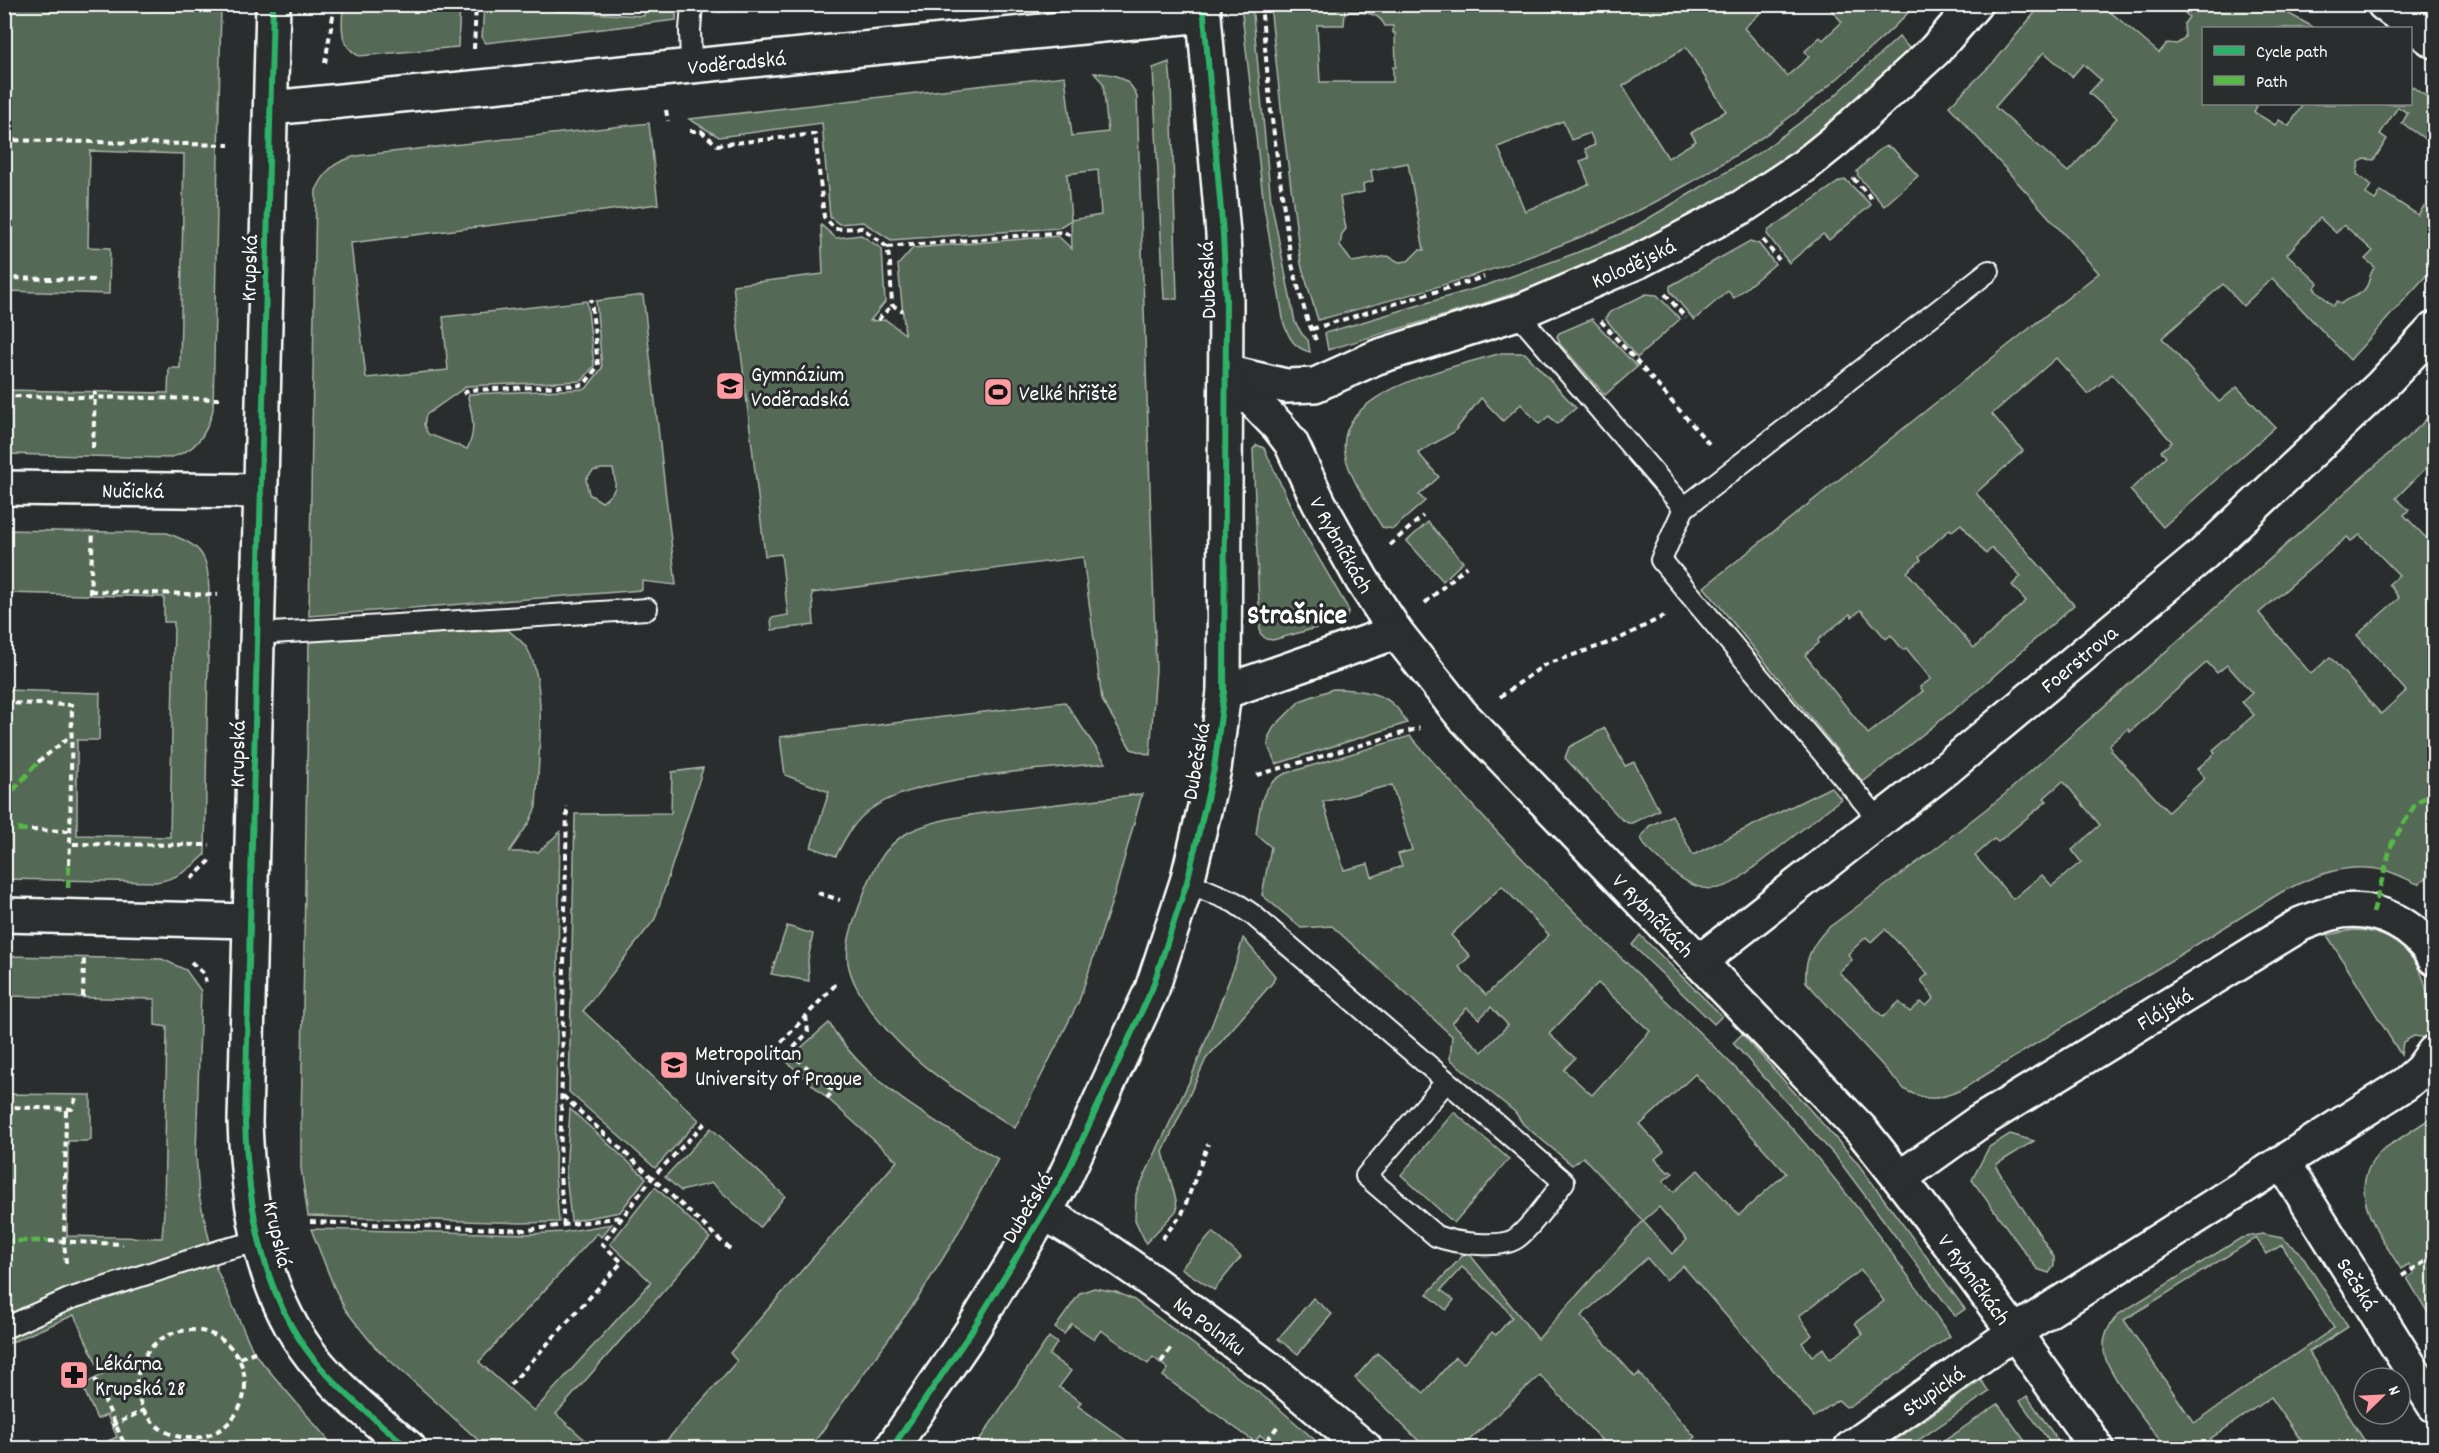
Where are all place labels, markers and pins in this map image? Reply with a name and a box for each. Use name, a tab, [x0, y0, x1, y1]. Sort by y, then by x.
place label: Gymnázium Voděradská	[751, 361, 849, 417]
school or university icon: Gymnázium Voděradská	[714, 370, 746, 402]
sports icon: Velké hřiště	[982, 376, 1014, 408]
place label: Velké hřiště	[1019, 380, 1117, 411]
place label: Metropolitan University of Prague	[695, 1040, 862, 1096]
school or university icon: Metropolitan University of Prague	[658, 1049, 690, 1081]
place label: Lékárna Krupská 28	[95, 1350, 186, 1406]
pharmacy icon: Lékárna Krupská 28	[58, 1359, 90, 1391]

